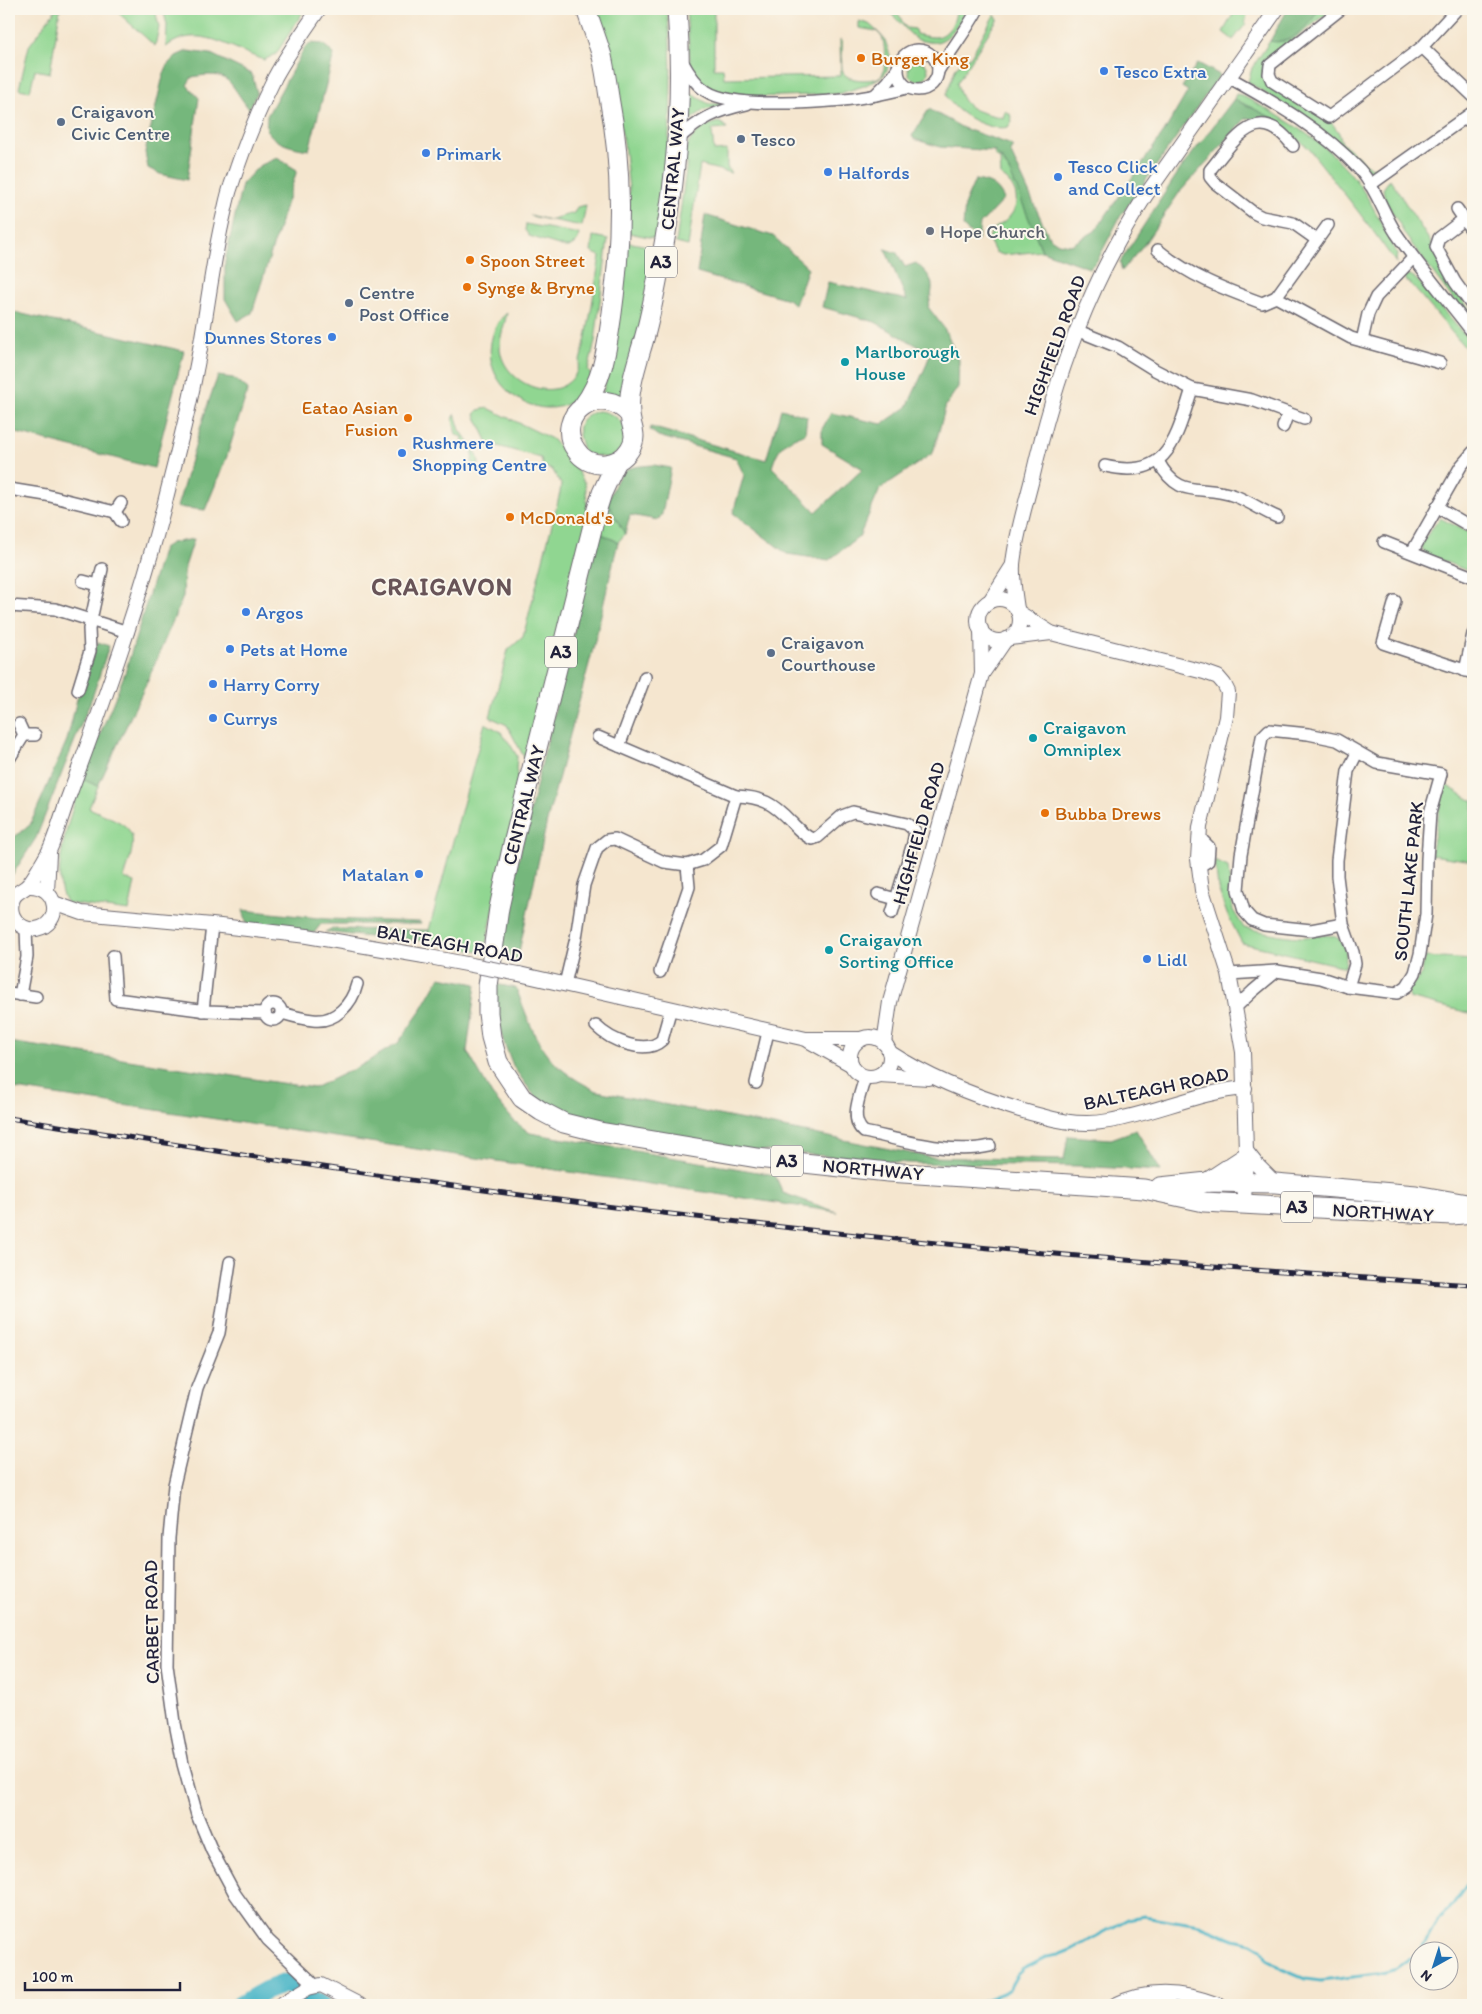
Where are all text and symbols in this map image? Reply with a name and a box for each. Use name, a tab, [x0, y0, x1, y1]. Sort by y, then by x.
place label: Burger King	[871, 47, 970, 70]
marker: Burger King	[855, 52, 867, 64]
place label: Tesco Extra	[1114, 60, 1207, 83]
marker: Tesco Extra	[1098, 65, 1110, 77]
place label: Craigavon Civic Centre	[71, 100, 170, 145]
street label: CENTRAL WAY	[656, 107, 689, 231]
marker: Craigavon Civic Centre	[55, 116, 67, 128]
place label: Tesco	[751, 128, 796, 151]
marker: Tesco	[735, 133, 747, 145]
place label: Primark	[436, 142, 501, 165]
marker: Primark	[420, 147, 432, 159]
place label: Tesco Click and Collect	[1068, 155, 1161, 200]
place label: Halfords	[838, 161, 910, 184]
marker: Halfords	[822, 166, 834, 178]
marker: Tesco Click and Collect	[1052, 171, 1064, 183]
place label: Hope Church	[940, 220, 1045, 243]
marker: Hope Church	[924, 225, 936, 237]
road number: A3	[645, 246, 677, 278]
place label: Spoon Street	[480, 249, 585, 272]
marker: Spoon Street	[464, 254, 476, 266]
street label: HIGHFIELD ROAD	[1018, 272, 1091, 418]
place label: Synge & Bryne	[477, 276, 595, 299]
place label: Centre Post Office	[359, 281, 449, 326]
marker: Synge & Bryne	[461, 281, 473, 293]
marker: Centre Post Office	[343, 297, 355, 309]
place label: Dunnes Stores	[204, 326, 322, 349]
marker: Dunnes Stores	[326, 331, 338, 343]
place label: Marlborough House	[855, 340, 960, 385]
marker: Marlborough House	[839, 356, 851, 368]
place label: Eatao Asian Fusion	[302, 396, 398, 441]
marker: Eatao Asian Fusion	[402, 412, 414, 424]
place label: Rushmere Shopping Centre	[412, 431, 547, 476]
marker: Rushmere Shopping Centre	[396, 447, 408, 459]
place label: McDonald's	[520, 506, 613, 529]
marker: McDonald's	[504, 511, 516, 523]
district label: CRAIGAVON	[371, 572, 513, 601]
place label: Argos	[256, 601, 304, 624]
marker: Argos	[240, 606, 252, 618]
place label: Craigavon Courthouse	[781, 631, 876, 676]
road number: A3	[545, 636, 577, 668]
place label: Pets at Home	[240, 638, 348, 661]
marker: Pets at Home	[224, 643, 236, 655]
marker: Craigavon Courthouse	[765, 647, 777, 659]
place label: Harry Corry	[223, 673, 320, 696]
marker: Harry Corry	[207, 678, 219, 690]
place label: Currys	[223, 707, 278, 730]
marker: Currys	[207, 712, 219, 724]
place label: Craigavon Omniplex	[1043, 716, 1126, 761]
marker: Craigavon Omniplex	[1027, 732, 1039, 744]
street label: CENTRAL WAY	[497, 743, 550, 868]
street label: HIGHFIELD ROAD	[887, 759, 950, 907]
street label: SOUTH LAKE PARK	[1389, 800, 1428, 962]
place label: Bubba Drews	[1055, 802, 1161, 825]
marker: Bubba Drews	[1039, 807, 1051, 819]
place label: Matalan	[342, 863, 409, 886]
marker: Matalan	[413, 868, 425, 880]
street label: BALTEAGH ROAD	[375, 919, 525, 968]
place label: Craigavon Sorting Office	[839, 928, 954, 973]
marker: Craigavon Sorting Office	[823, 944, 835, 956]
place label: Lidl	[1157, 948, 1188, 971]
marker: Lidl	[1141, 953, 1153, 965]
street label: BALTEAGH ROAD	[1081, 1062, 1231, 1115]
road number: A3	[771, 1146, 803, 1176]
street label: NORTHWAY	[821, 1154, 925, 1185]
road number: A3	[1281, 1192, 1313, 1222]
street label: NORTHWAY	[1332, 1198, 1434, 1227]
street label: CARBET ROAD	[139, 1560, 164, 1684]
north arrow	[1410, 1942, 1460, 1992]
scale bar	[25, 1959, 180, 1991]
text: N	[1417, 1966, 1435, 1985]
text: 100 m	[32, 1968, 74, 1986]

